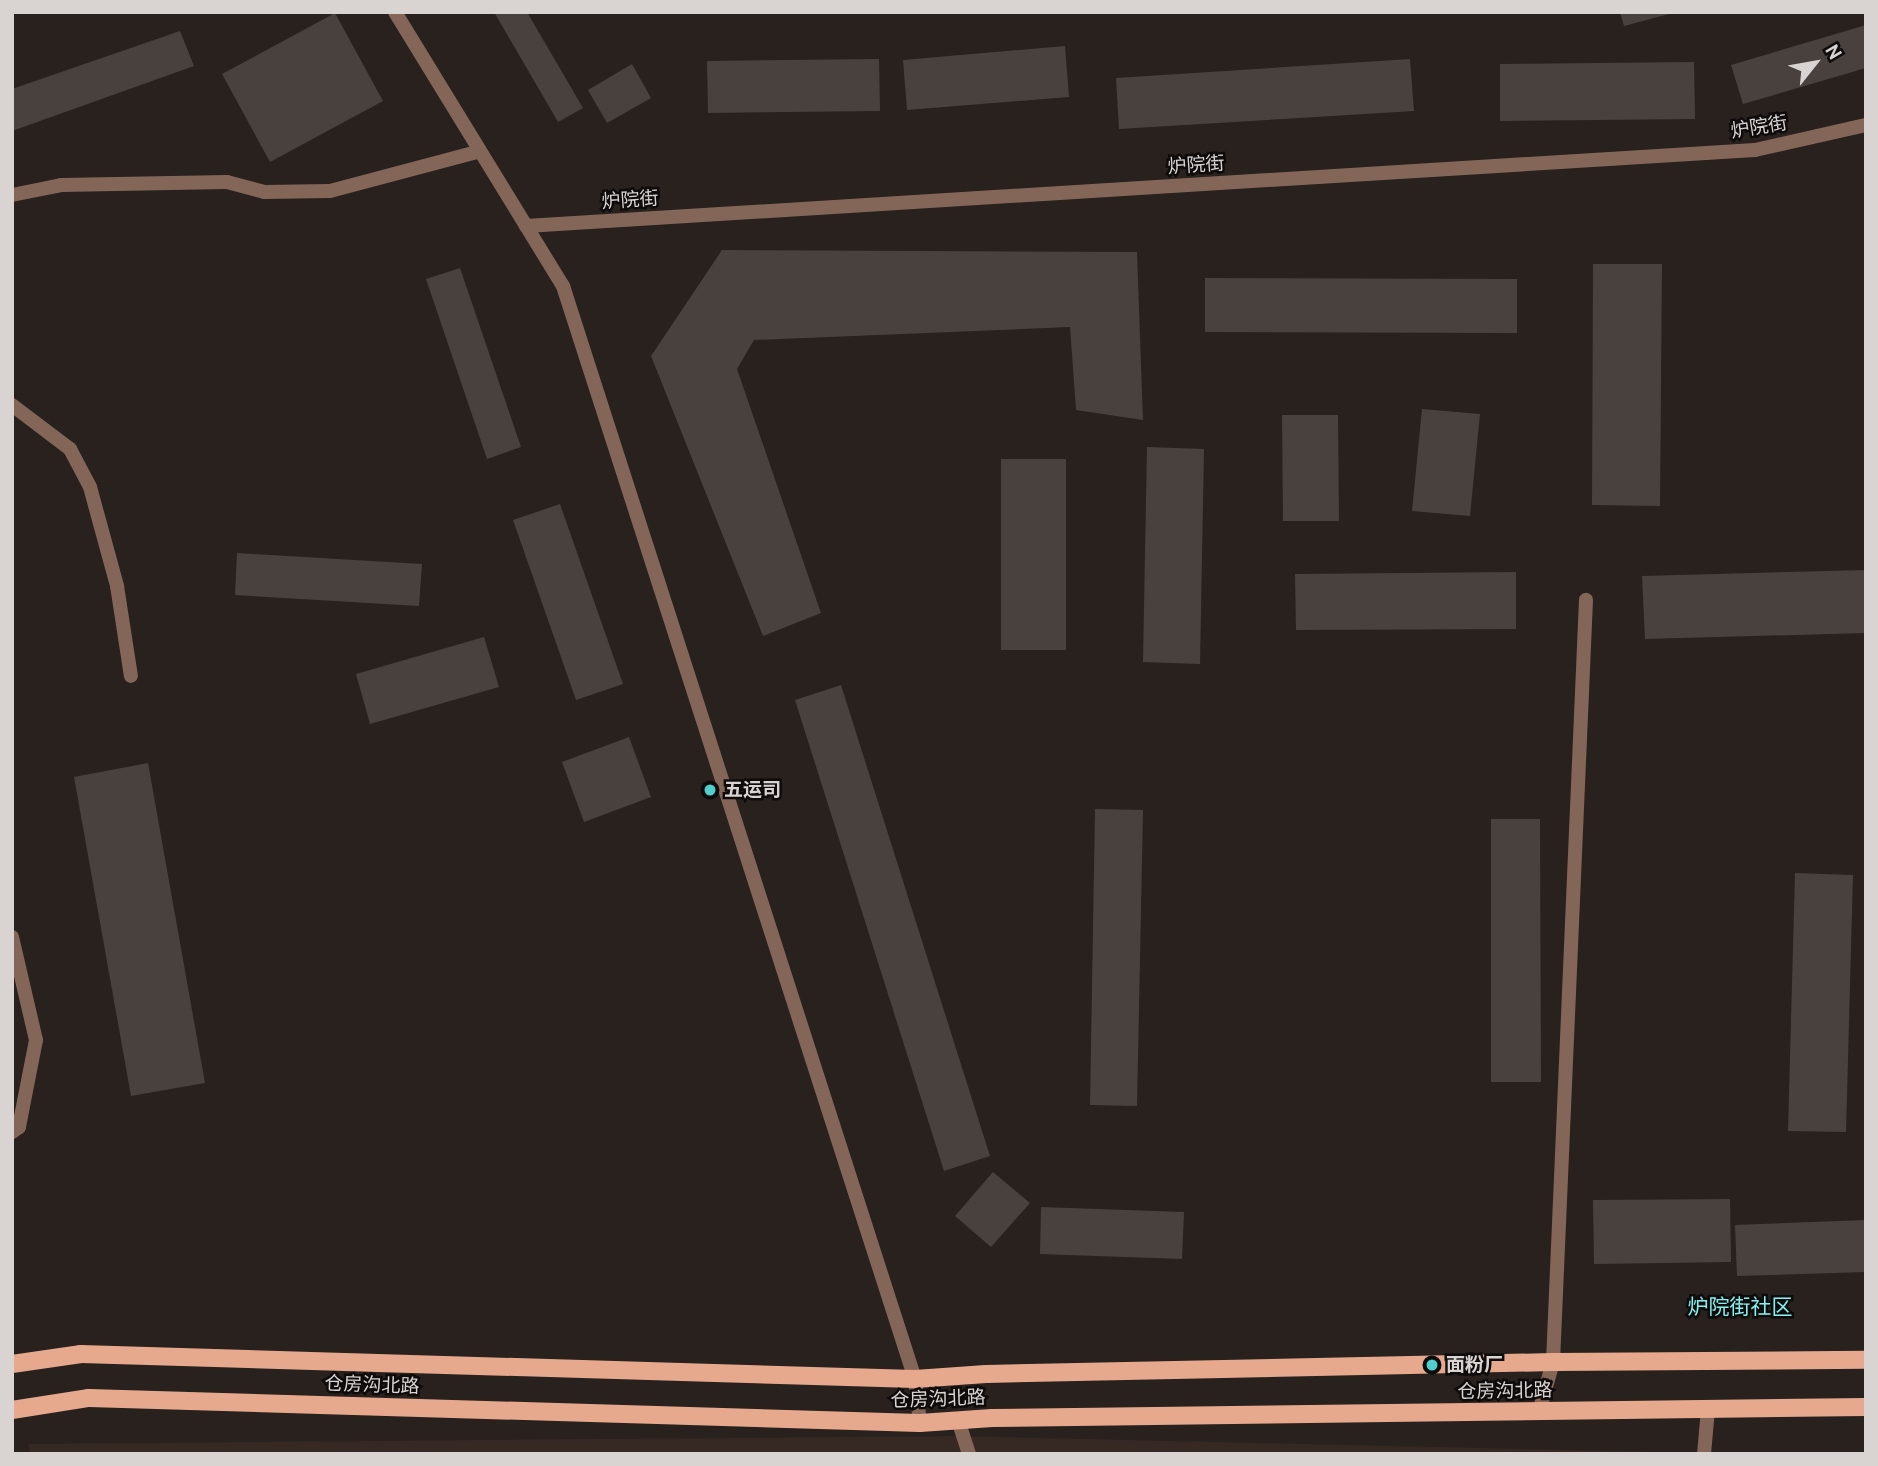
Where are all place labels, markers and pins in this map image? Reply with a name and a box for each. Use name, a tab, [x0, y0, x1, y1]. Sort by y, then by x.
place label: 五运司	[724, 779, 781, 801]
marker: 五运司	[702, 782, 718, 798]
place label: 面粉厂	[1446, 1354, 1503, 1376]
marker: 面粉厂	[1424, 1357, 1440, 1373]

